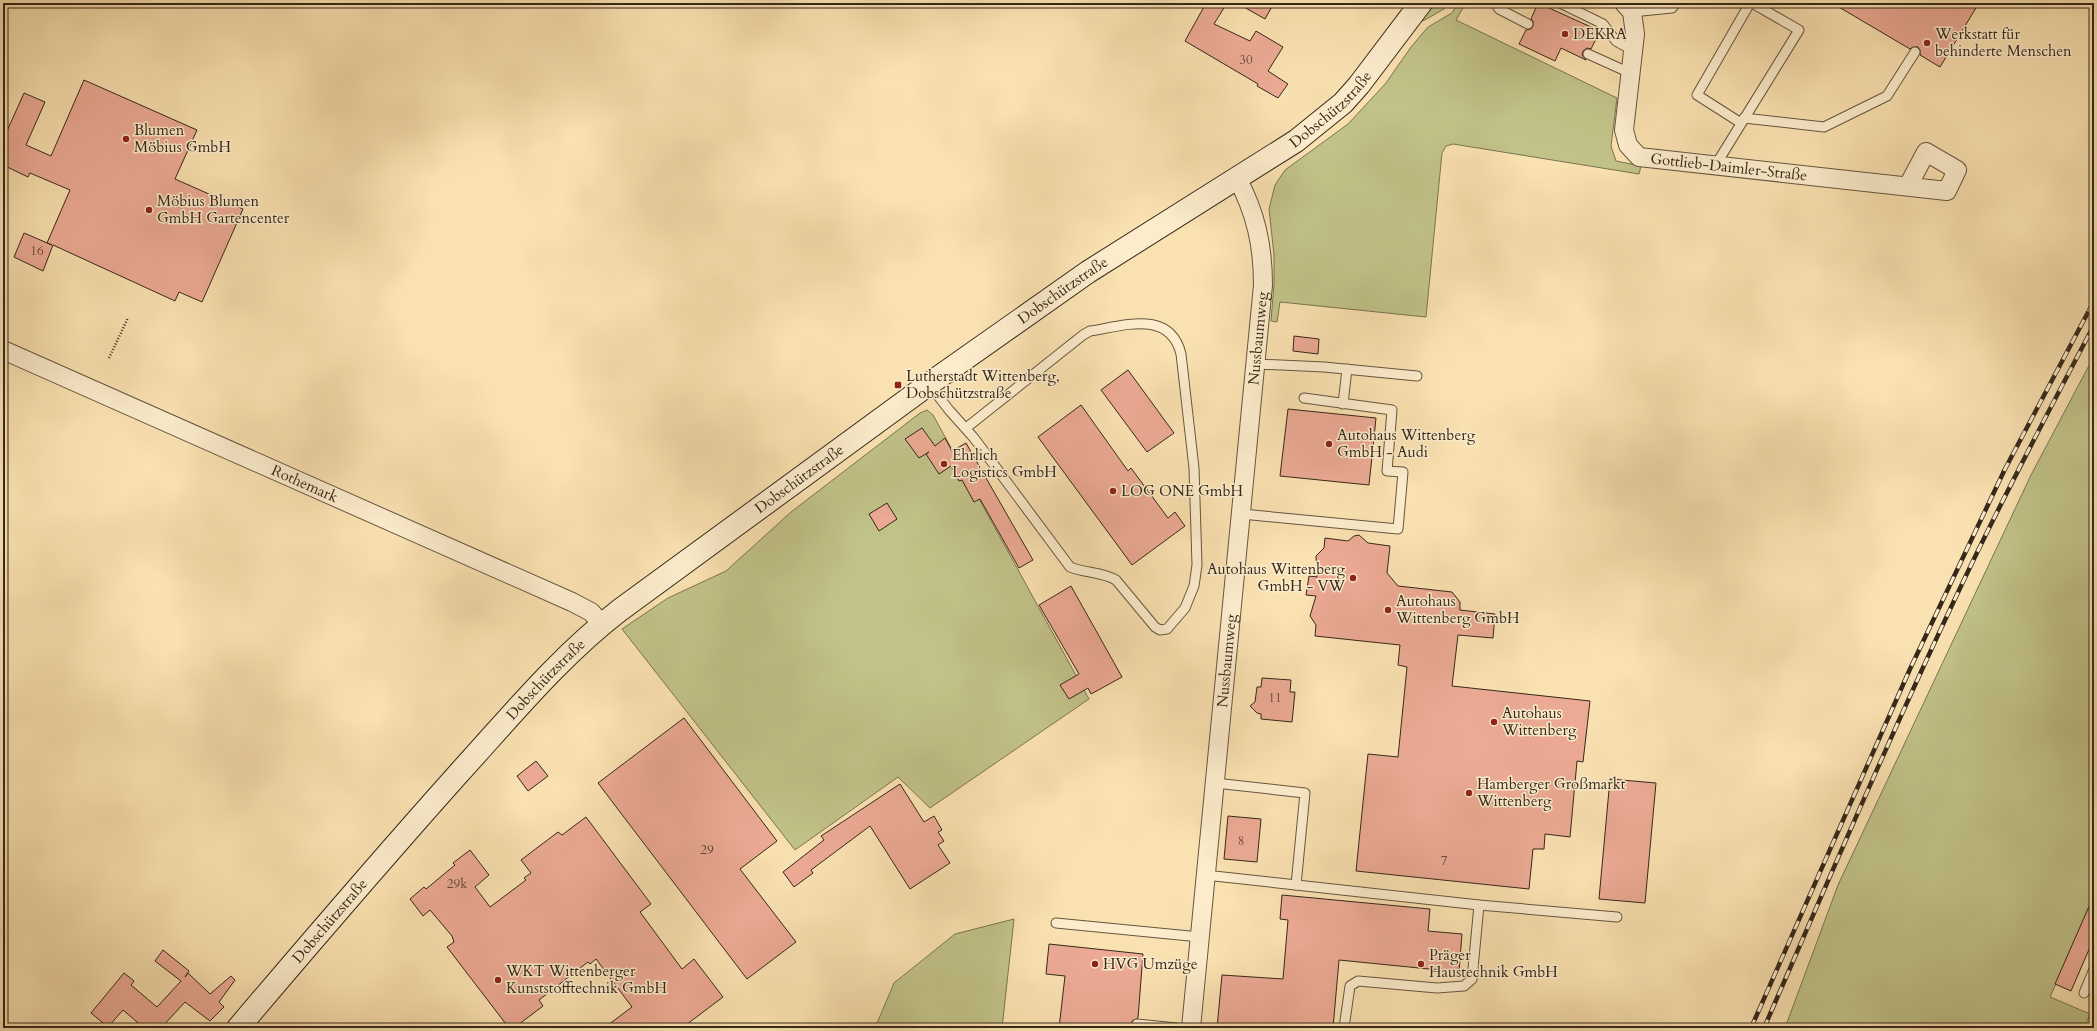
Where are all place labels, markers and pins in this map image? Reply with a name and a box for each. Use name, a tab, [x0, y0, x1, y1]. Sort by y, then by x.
place label: DEKRA	[1573, 24, 1627, 44]
place label: Werkstatt für behinderte Menschen	[1934, 24, 2072, 61]
marker: DEKRA	[1560, 29, 1570, 39]
marker: Werkstatt für behinderte Menschen	[1922, 38, 1932, 48]
place label: Blumen Möbius GmbH	[134, 120, 231, 157]
marker: Blumen Möbius GmbH	[121, 134, 131, 144]
place label: Möbius Blumen GmbH Gartencenter	[157, 191, 290, 228]
marker: Möbius Blumen GmbH Gartencenter	[144, 205, 154, 215]
place label: Lutherstadt Wittenberg, Dobschützstraße	[906, 366, 1060, 403]
marker: Lutherstadt Wittenberg, Dobschützstraße	[893, 380, 903, 390]
place label: Autohaus Wittenberg GmbH - Audi	[1337, 425, 1476, 462]
marker: Autohaus Wittenberg GmbH - Audi	[1324, 439, 1334, 449]
place label: Ehrlich Logistics GmbH	[952, 445, 1057, 482]
marker: Ehrlich Logistics GmbH	[939, 459, 949, 469]
place label: LOG ONE GmbH	[1121, 481, 1244, 501]
marker: LOG ONE GmbH	[1108, 486, 1118, 496]
place label: Autohaus Wittenberg GmbH - VW	[1207, 559, 1346, 596]
marker: Autohaus Wittenberg GmbH - VW	[1348, 573, 1358, 583]
place label: Autohaus Wittenberg GmbH	[1395, 591, 1520, 628]
marker: Autohaus Wittenberg GmbH	[1383, 605, 1393, 615]
place label: Autohaus Wittenberg	[1501, 703, 1577, 740]
marker: Autohaus Wittenberg	[1489, 717, 1499, 727]
place label: Hamberger Großmarkt Wittenberg	[1476, 774, 1626, 811]
marker: Hamberger Großmarkt Wittenberg	[1464, 788, 1474, 798]
place label: Präger Haustechnik GmbH	[1429, 945, 1558, 982]
place label: HVG Umzüge	[1103, 954, 1198, 974]
marker: HVG Umzüge	[1090, 959, 1100, 969]
marker: Präger Haustechnik GmbH	[1416, 959, 1426, 969]
place label: WKT Wittenberger Kunststofftechnik GmbH	[505, 961, 668, 998]
marker: WKT Wittenberger Kunststofftechnik GmbH	[493, 975, 503, 985]

